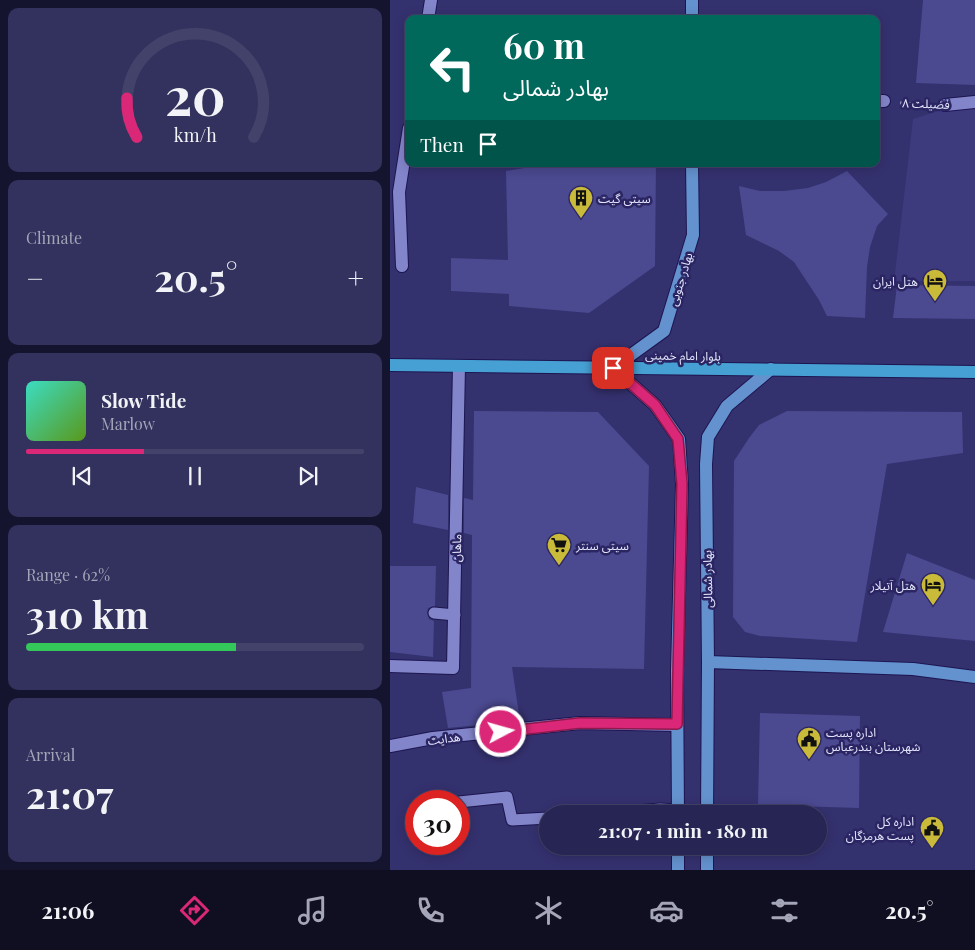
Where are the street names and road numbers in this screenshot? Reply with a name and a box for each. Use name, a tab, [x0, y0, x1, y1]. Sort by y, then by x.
street label: فضیلت ۸	[902, 94, 950, 112]
street label: بهادر جنوبی	[664, 250, 696, 308]
street label: بلوار امام خمینی	[645, 346, 721, 366]
street label: ماهان	[448, 534, 464, 562]
street label: بهادر شمالی	[698, 550, 716, 608]
street label: هدایت	[427, 728, 461, 748]

